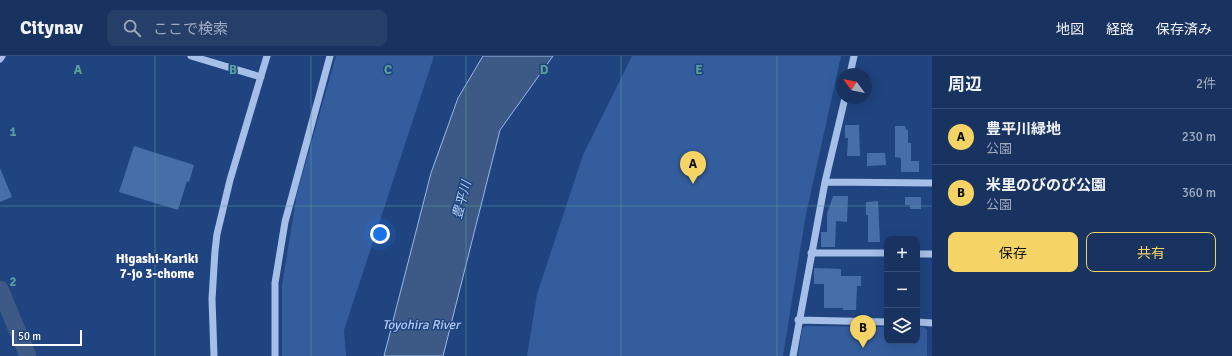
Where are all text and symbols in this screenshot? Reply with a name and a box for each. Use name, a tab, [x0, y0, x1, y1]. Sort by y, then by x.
search box	[107, 10, 387, 46]
text: Citynav	[20, 16, 83, 40]
icon: search	[121, 17, 143, 39]
text: ここで検索	[153, 20, 228, 38]
text: 地図	[1056, 21, 1084, 38]
text: 経路	[1106, 21, 1134, 38]
text: 保存済み	[1156, 21, 1212, 38]
text: A	[74, 62, 83, 78]
text: B	[229, 62, 237, 78]
text: C	[384, 62, 392, 78]
text: D	[540, 62, 549, 78]
text: E	[695, 62, 703, 78]
north arrow	[836, 68, 872, 104]
text: 周辺	[948, 74, 982, 95]
text: 2件	[1196, 76, 1216, 92]
text: 豊平川緑地	[986, 120, 1061, 138]
text: 1	[9, 124, 17, 140]
text: A	[957, 129, 965, 145]
text: 230 m	[1182, 129, 1216, 145]
text: 公園	[986, 141, 1012, 157]
pin: A	[680, 151, 706, 184]
text: 米里のびのび公園	[986, 176, 1106, 194]
water label: 豊平川	[449, 177, 475, 221]
text: B	[957, 185, 965, 201]
text: 360 m	[1182, 185, 1216, 201]
text: 公園	[986, 197, 1012, 213]
your location	[370, 224, 390, 244]
button: 保存	[948, 232, 1078, 272]
button: 共有	[1086, 232, 1216, 272]
map controls	[884, 236, 920, 344]
button: +	[884, 236, 920, 272]
district label: Higashi-Kariki 7-jo 3-chome	[116, 251, 198, 282]
button: −	[884, 272, 920, 308]
text: 2	[9, 274, 17, 290]
button: layers	[884, 308, 920, 344]
pin: B	[850, 315, 876, 348]
water label: Toyohira River	[382, 317, 462, 333]
scale bar	[12, 328, 82, 347]
text: 50 m	[18, 330, 41, 343]

